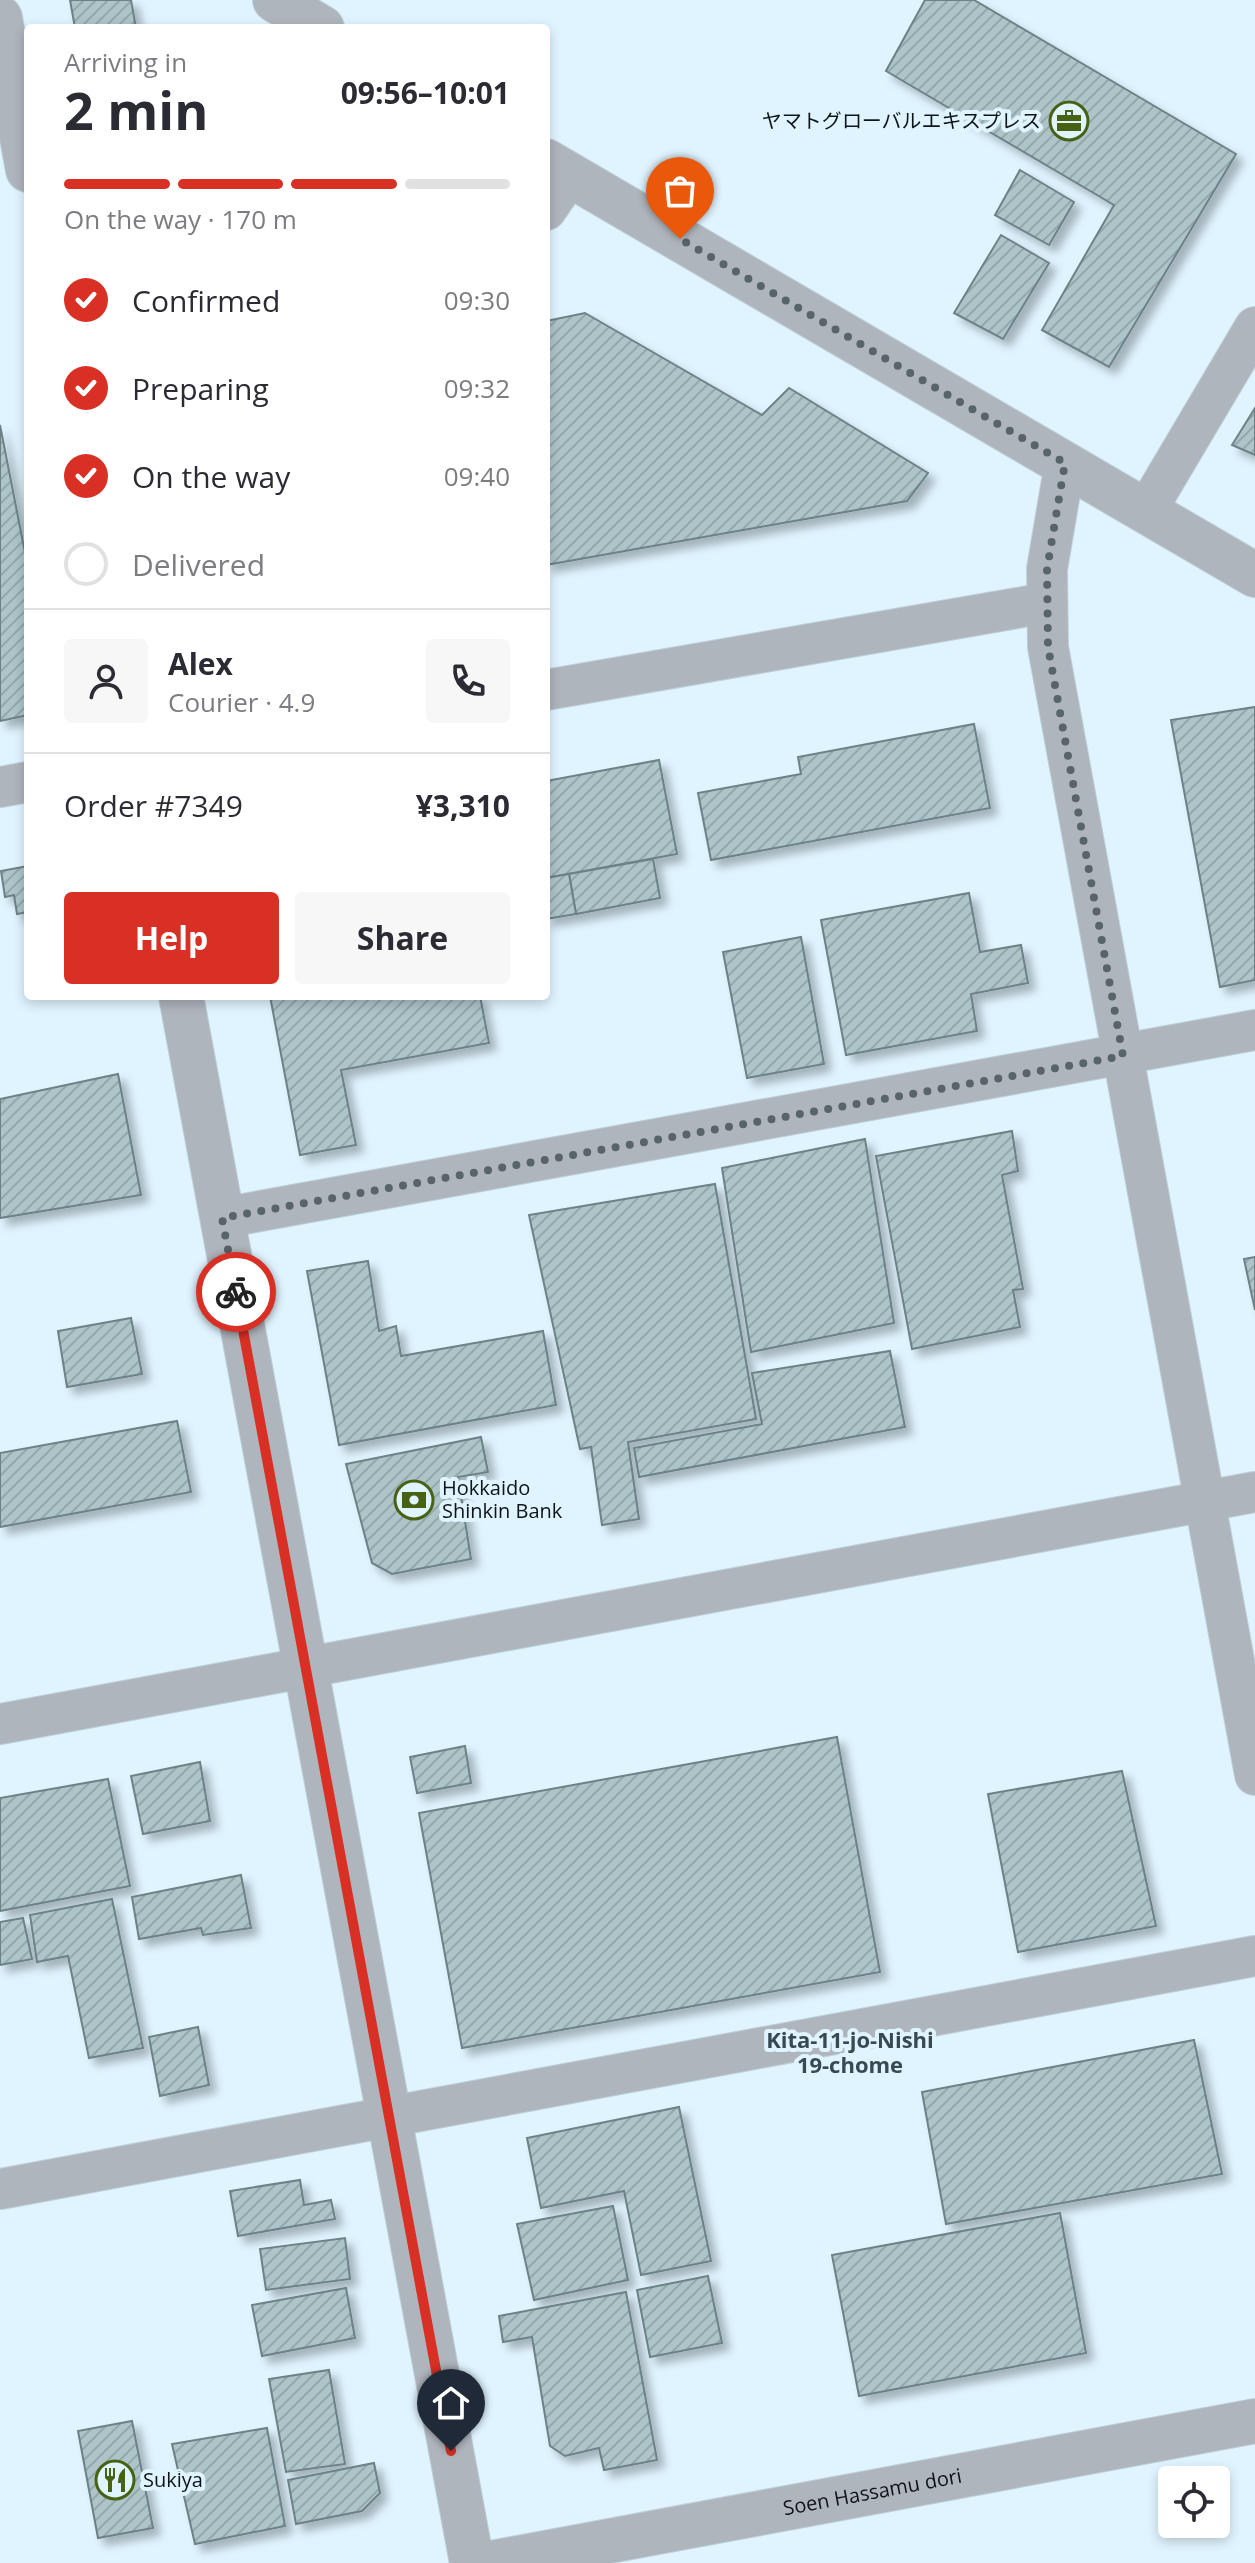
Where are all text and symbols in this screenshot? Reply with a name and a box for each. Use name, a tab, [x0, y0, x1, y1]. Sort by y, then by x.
text: Arriving in	[64, 44, 187, 80]
text: 09:56–10:01	[341, 72, 510, 113]
text: 2 min	[64, 74, 208, 145]
office icon: ヤマトグローバルエキスプレス	[1048, 100, 1090, 142]
place label: ヤマトグローバルエキスプレス	[762, 107, 1041, 134]
pin	[646, 157, 714, 239]
icon: bag	[658, 169, 702, 213]
text: On the way · 170 m	[64, 201, 297, 237]
icon: check	[64, 278, 108, 322]
text: Confirmed	[132, 280, 280, 321]
text: 09:30	[444, 282, 510, 318]
icon: check	[64, 366, 108, 410]
text: Preparing	[132, 368, 269, 409]
text: 09:32	[444, 370, 510, 406]
icon: check	[64, 454, 108, 498]
text: On the way	[132, 456, 290, 497]
text: 09:40	[444, 458, 510, 494]
text: Delivered	[132, 544, 265, 585]
button: person	[64, 639, 148, 723]
button: phone	[426, 639, 510, 723]
text: Alex	[168, 643, 233, 684]
text: Courier · 4.9	[168, 684, 315, 720]
text: Order #7349	[64, 785, 243, 826]
text: ¥3,310	[416, 785, 510, 826]
button: Help	[64, 892, 279, 984]
button: Share	[295, 892, 510, 984]
courier	[196, 1252, 276, 1332]
icon: bike	[214, 1270, 258, 1314]
place label: Hokkaido Shinkin Bank	[442, 1474, 563, 1524]
bank icon: Hokkaido Shinkin Bank	[393, 1479, 435, 1521]
district label: Kita-11-jo-Nishi 19-chome	[766, 2024, 934, 2079]
pin	[417, 2369, 485, 2451]
icon: home	[429, 2381, 473, 2425]
restaurant icon: Sukiya	[94, 2459, 136, 2501]
street label: Soen Hassamu dori	[781, 2462, 964, 2521]
place label: Sukiya	[143, 2466, 203, 2493]
map controls	[1158, 2466, 1230, 2538]
button: locate	[1158, 2466, 1230, 2538]

